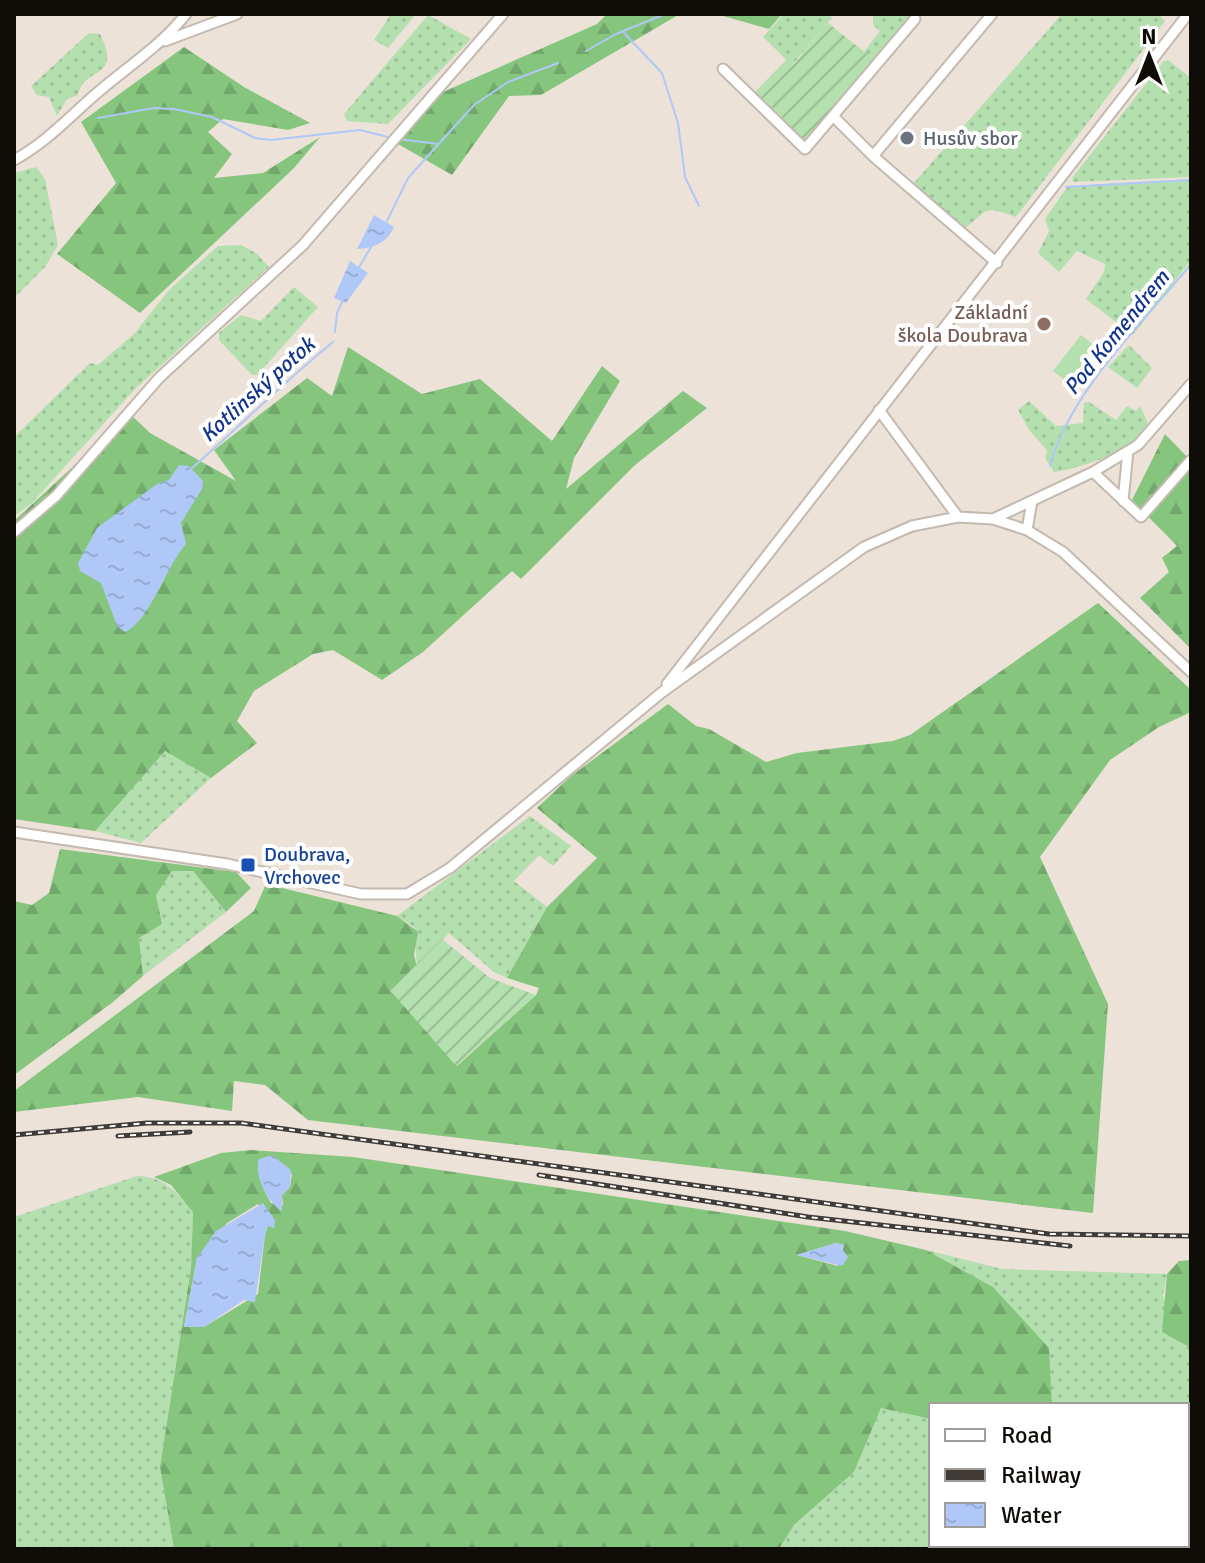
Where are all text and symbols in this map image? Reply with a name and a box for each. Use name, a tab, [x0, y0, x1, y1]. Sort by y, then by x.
north arrow	[1109, 16, 1189, 96]
text: N	[1141, 23, 1157, 50]
place label: Husův sbor	[923, 126, 1018, 151]
marker: Husův sbor	[898, 129, 916, 147]
water label: Pod Komendrem	[1058, 263, 1176, 400]
place label: Základní škola Doubrava	[898, 300, 1029, 348]
marker: Základní škola Doubrava	[1035, 315, 1053, 333]
water label: Kotlinský potok	[195, 330, 322, 448]
place label: Doubrava, Vrchovec	[264, 842, 350, 890]
marker: Doubrava, Vrchovec	[239, 856, 257, 874]
legend	[929, 1403, 1189, 1547]
text: Road	[1001, 1420, 1052, 1450]
text: Railway	[1001, 1460, 1081, 1490]
text: Water	[1001, 1500, 1062, 1530]

